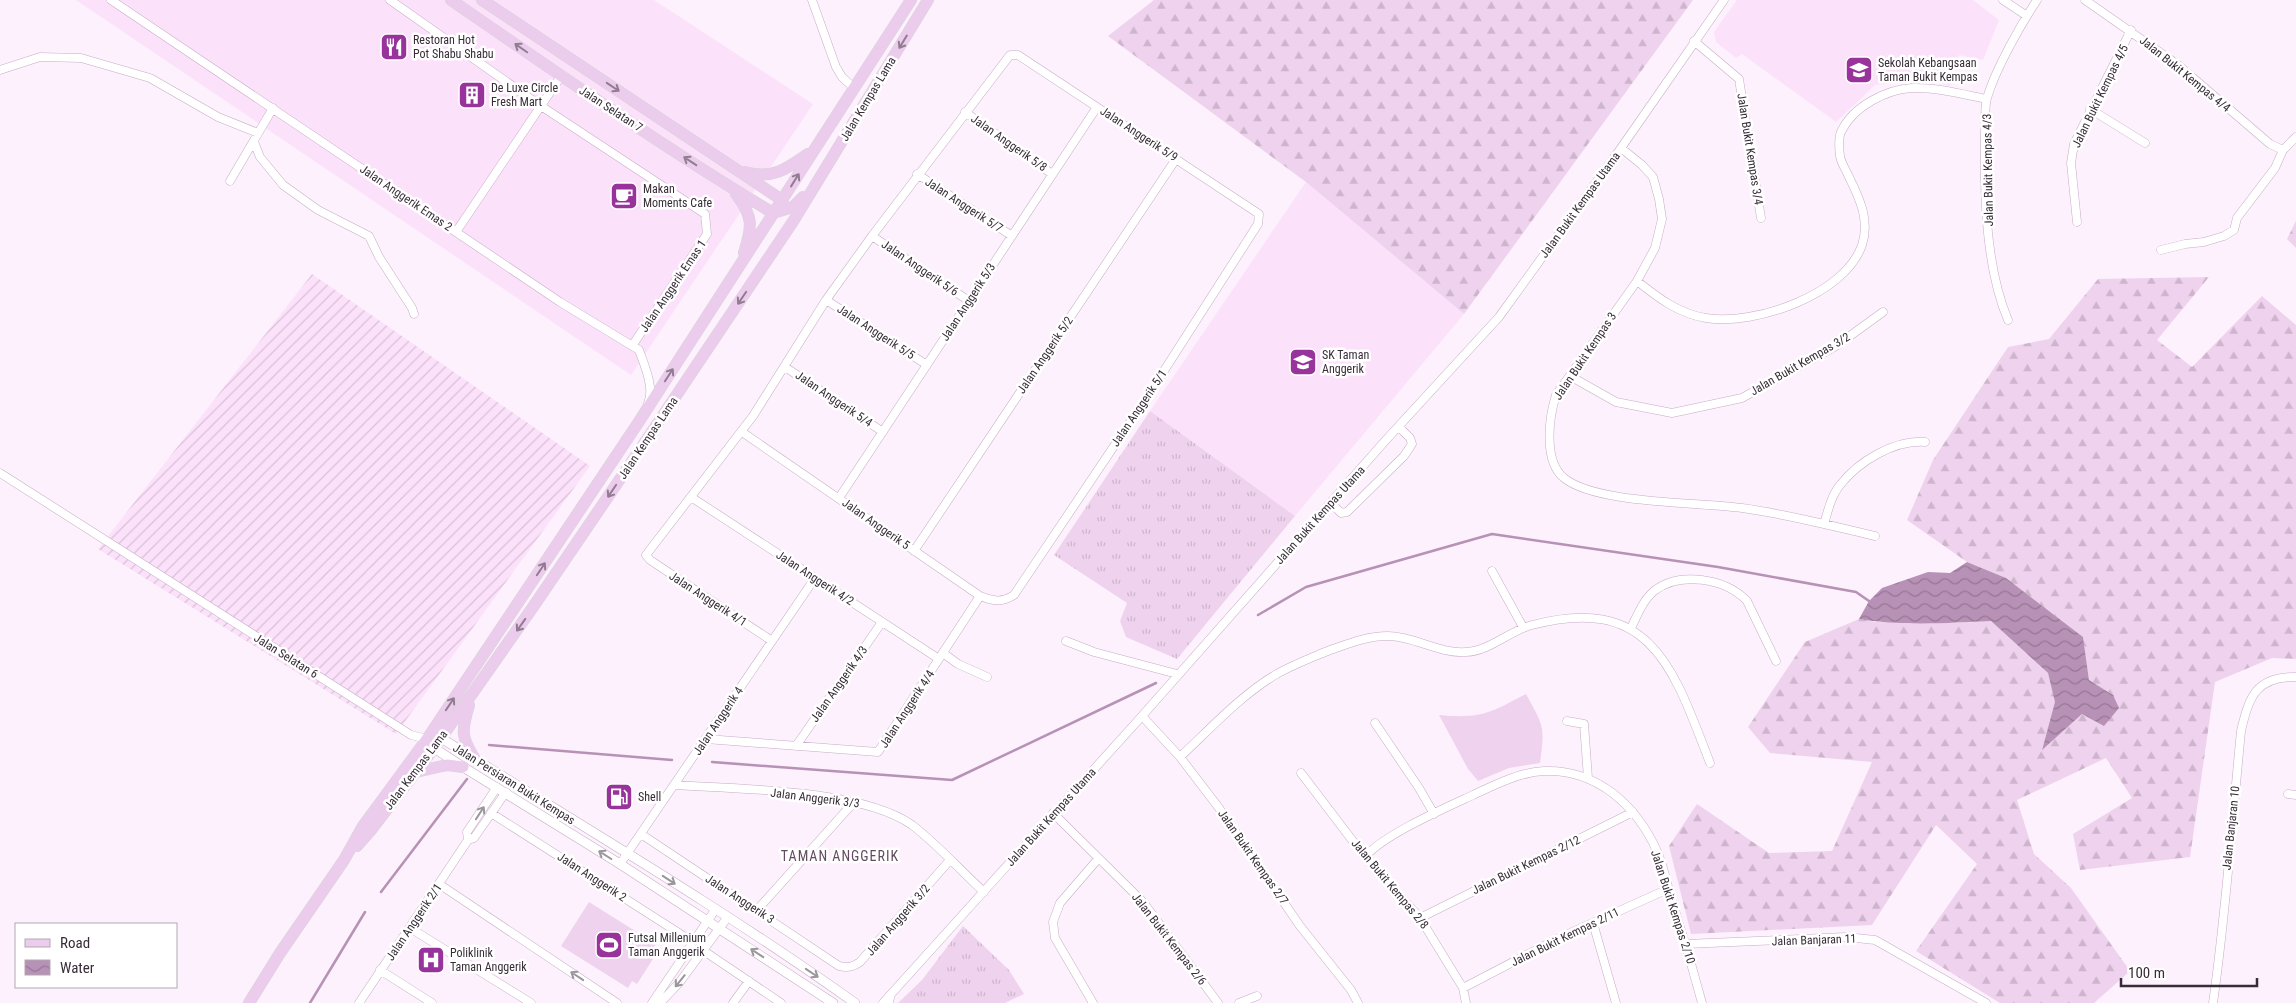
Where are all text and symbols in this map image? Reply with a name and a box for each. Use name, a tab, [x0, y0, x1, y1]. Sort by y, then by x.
restaurant icon: Restoran Hot Pot Shabu Shabu	[379, 32, 409, 62]
place label: Restoran Hot Pot Shabu Shabu	[413, 33, 494, 61]
street label: Jalan Bukit Kempas 4/4	[2137, 33, 2233, 115]
one-way arrow	[898, 34, 908, 48]
street label: Jalan Bukit Kempas 4/5	[2069, 42, 2131, 150]
one-way arrow	[514, 43, 528, 53]
street label: Jalan Kempas Lama	[837, 54, 899, 144]
school or university icon: Sekolah Kebangsaan Taman Bukit Kempas	[1844, 55, 1874, 85]
place label: Sekolah Kebangsaan Taman Bukit Kempas	[1878, 56, 1978, 84]
building icon: De Luxe Circle Fresh Mart	[457, 80, 487, 110]
place label: De Luxe Circle Fresh Mart	[491, 81, 558, 109]
one-way arrow	[605, 82, 619, 92]
street label: Jalan Selatan 7	[577, 83, 645, 135]
street label: Jalan Bukit Kempas 3/4	[1734, 92, 1766, 206]
street label: Jalan Anggerik 5/9	[1098, 104, 1180, 164]
street label: Jalan Anggerik 5/8	[968, 112, 1050, 174]
street label: Jalan Bukit Kempas 4/3	[1980, 113, 1996, 226]
street label: Jalan Bukit Kempas Utama	[1537, 149, 1623, 261]
one-way arrow	[683, 156, 697, 166]
street label: Jalan Anggerik Emas 2	[357, 162, 455, 234]
one-way arrow	[790, 173, 800, 187]
street label: Jalan Anggerik 5/7	[923, 175, 1005, 235]
cafe icon: Makan Moments Cafe	[609, 181, 639, 211]
place label: Makan Moments Cafe	[643, 182, 713, 210]
street label: Jalan Anggerik Emas 1	[637, 237, 709, 335]
street label: Jalan Anggerik 5/6	[879, 237, 961, 299]
street label: Jalan Anggerik 5/3	[938, 261, 998, 343]
one-way arrow	[737, 290, 747, 304]
street label: Jalan Anggerik 5/5	[835, 302, 917, 362]
street label: Jalan Bukit Kempas 3	[1551, 310, 1619, 402]
street label: Jalan Anggerik 5/2	[1014, 314, 1076, 396]
street label: Jalan Bukit Kempas 3/2	[1748, 330, 1852, 398]
school or university icon: SK Taman Anggerik	[1288, 347, 1318, 377]
place label: SK Taman Anggerik	[1322, 348, 1369, 376]
street label: Jalan Anggerik 5/1	[1108, 367, 1170, 449]
street label: Jalan Anggerik 5/4	[793, 368, 875, 430]
one-way arrow	[664, 369, 674, 383]
street label: Jalan Kempas Lama	[615, 394, 681, 482]
street label: Jalan Bukit Kempas Utama	[1272, 463, 1368, 567]
one-way arrow	[607, 483, 617, 497]
street label: Jalan Anggerik 5	[840, 496, 913, 553]
street label: Jalan Anggerik 4/2	[774, 548, 856, 608]
one-way arrow	[535, 562, 546, 576]
street label: Jalan Anggerik 4/1	[667, 569, 749, 629]
one-way arrow	[516, 618, 526, 632]
street label: Jalan Selatan 6	[251, 631, 321, 681]
street label: Jalan Anggerik 4/3	[808, 643, 870, 725]
street label: Jalan Anggerik 4/4	[877, 668, 937, 750]
street label: Jalan Anggerik 4	[690, 684, 746, 758]
one-way arrow	[445, 697, 455, 711]
street label: Jalan Kempas Lama	[382, 727, 451, 812]
street label: Jalan Persiaran Bukit Kempas	[450, 741, 578, 827]
street label: Jalan Bukit Kempas Utama	[1003, 765, 1099, 869]
fuel station icon: Shell	[604, 782, 634, 812]
street label: Jalan Banjaran 10	[2220, 785, 2242, 871]
street label: Jalan Anggerik 3/3	[770, 786, 860, 810]
place label: Shell	[638, 790, 661, 804]
one-way arrow	[475, 806, 485, 820]
street label: Jalan Bukit Kempas 2/7	[1215, 807, 1291, 907]
street label: Jalan Bukit Kempas 2/12	[1470, 833, 1582, 897]
street label: Jalan Bukit Kempas 2/8	[1348, 836, 1432, 932]
district label: TAMAN ANGGERIK	[781, 848, 899, 864]
street label: Jalan Bukit Kempas 2/10	[1648, 848, 1698, 966]
street label: Jalan Anggerik 2	[555, 850, 629, 905]
one-way arrow	[599, 850, 613, 860]
street label: Jalan Anggerik 3	[703, 872, 777, 927]
one-way arrow	[662, 875, 676, 885]
street label: Jalan Anggerik 2/1	[383, 881, 445, 963]
street label: Jalan Anggerik 3/2	[863, 882, 933, 958]
street label: Jalan Bukit Kempas 2/6	[1129, 890, 1209, 988]
street label: Jalan Bukit Kempas 2/11	[1509, 905, 1621, 969]
legend	[15, 923, 178, 988]
sports icon: Futsal Millenium Taman Anggerik	[594, 930, 624, 960]
place label: Futsal Millenium Taman Anggerik	[628, 931, 706, 959]
street label: Jalan Banjaran 11	[1771, 932, 1857, 948]
text: Road	[60, 934, 90, 952]
hospital icon: Poliklinik Taman Anggerik	[416, 945, 446, 975]
place label: Poliklinik Taman Anggerik	[450, 946, 527, 974]
one-way arrow	[750, 948, 764, 958]
scale bar	[2121, 956, 2257, 988]
text: Water	[60, 959, 95, 977]
text: 100 m	[2128, 964, 2165, 982]
one-way arrow	[805, 968, 819, 978]
one-way arrow	[570, 971, 584, 981]
one-way arrow	[675, 974, 686, 987]

